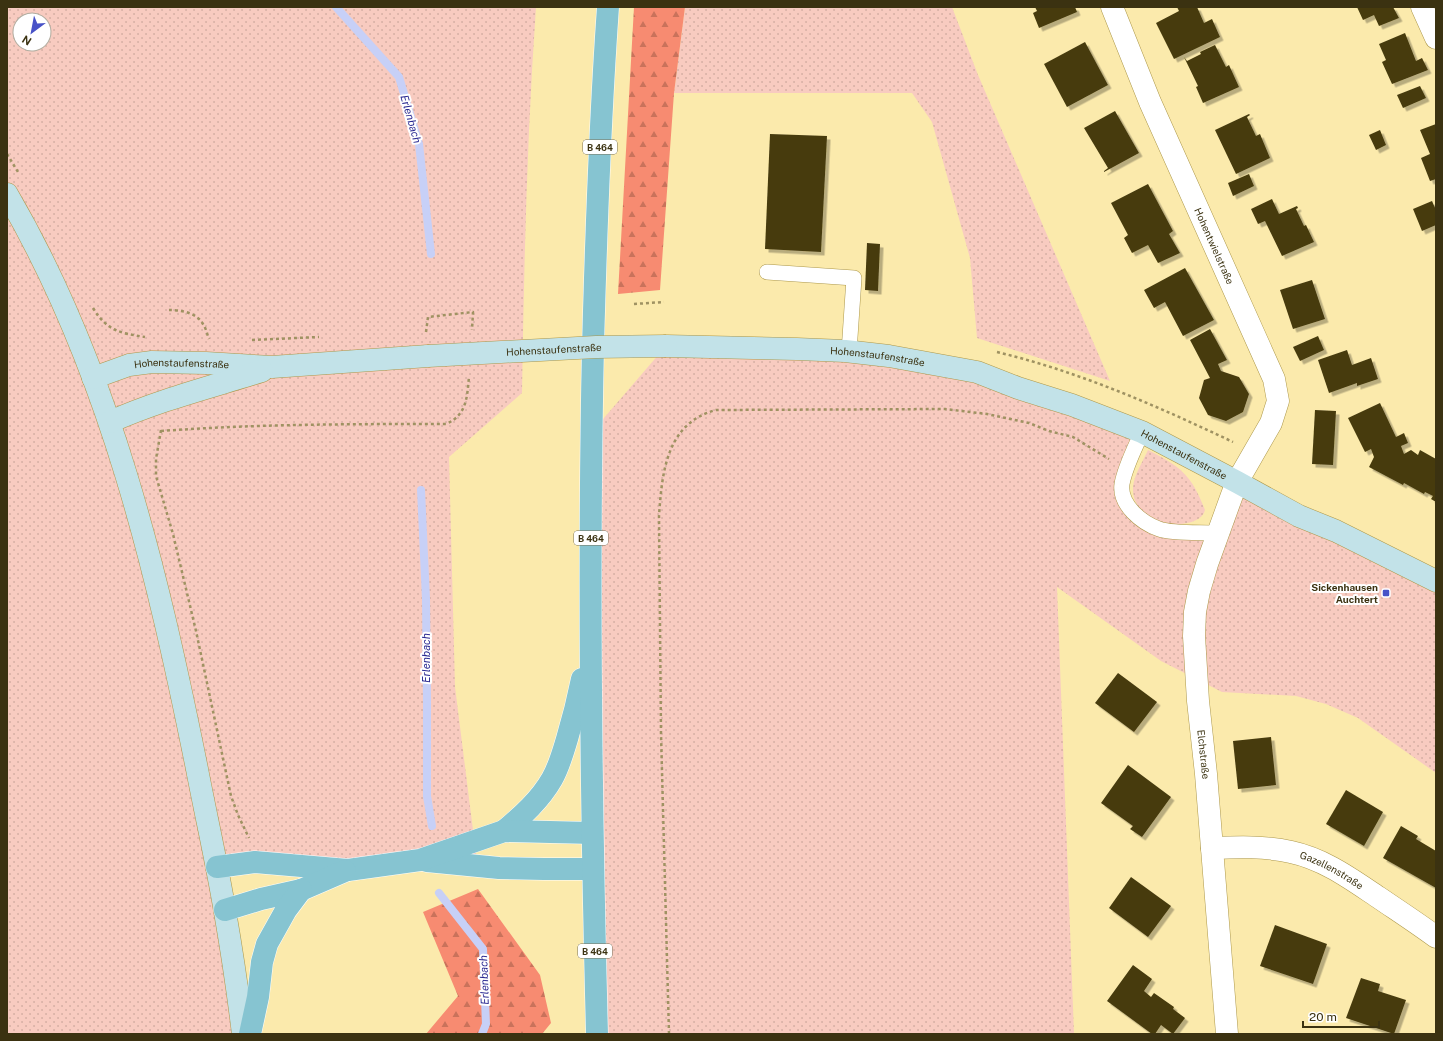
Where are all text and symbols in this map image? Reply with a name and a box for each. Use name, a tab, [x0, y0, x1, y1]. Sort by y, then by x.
north arrow	[12, 12, 52, 52]
text: N	[20, 33, 34, 48]
water label: Erlenbach	[398, 93, 424, 145]
road number: B 464	[583, 140, 617, 154]
street label: Hohentwielstraße	[1192, 206, 1237, 286]
street label: Hohenstaufenstraße	[506, 341, 602, 358]
street label: Hohenstaufenstraße	[830, 344, 926, 368]
street label: Hohenstaufenstraße	[133, 356, 230, 370]
street label: Hohenstaufenstraße	[1139, 427, 1229, 482]
road number: B 464	[574, 531, 608, 545]
place label: Sickenhausen Auchtert	[1311, 581, 1378, 605]
marker: Sickenhausen Auchtert	[1381, 588, 1391, 598]
water label: Erlenbach	[420, 633, 432, 683]
street label: Elchstraße	[1195, 729, 1212, 780]
street label: Gazellenstraße	[1299, 849, 1366, 892]
road number: B 464	[578, 944, 612, 958]
water label: Erlenbach	[477, 955, 491, 1005]
scale bar	[1303, 1003, 1379, 1029]
text: 20 m	[1309, 1010, 1337, 1024]

